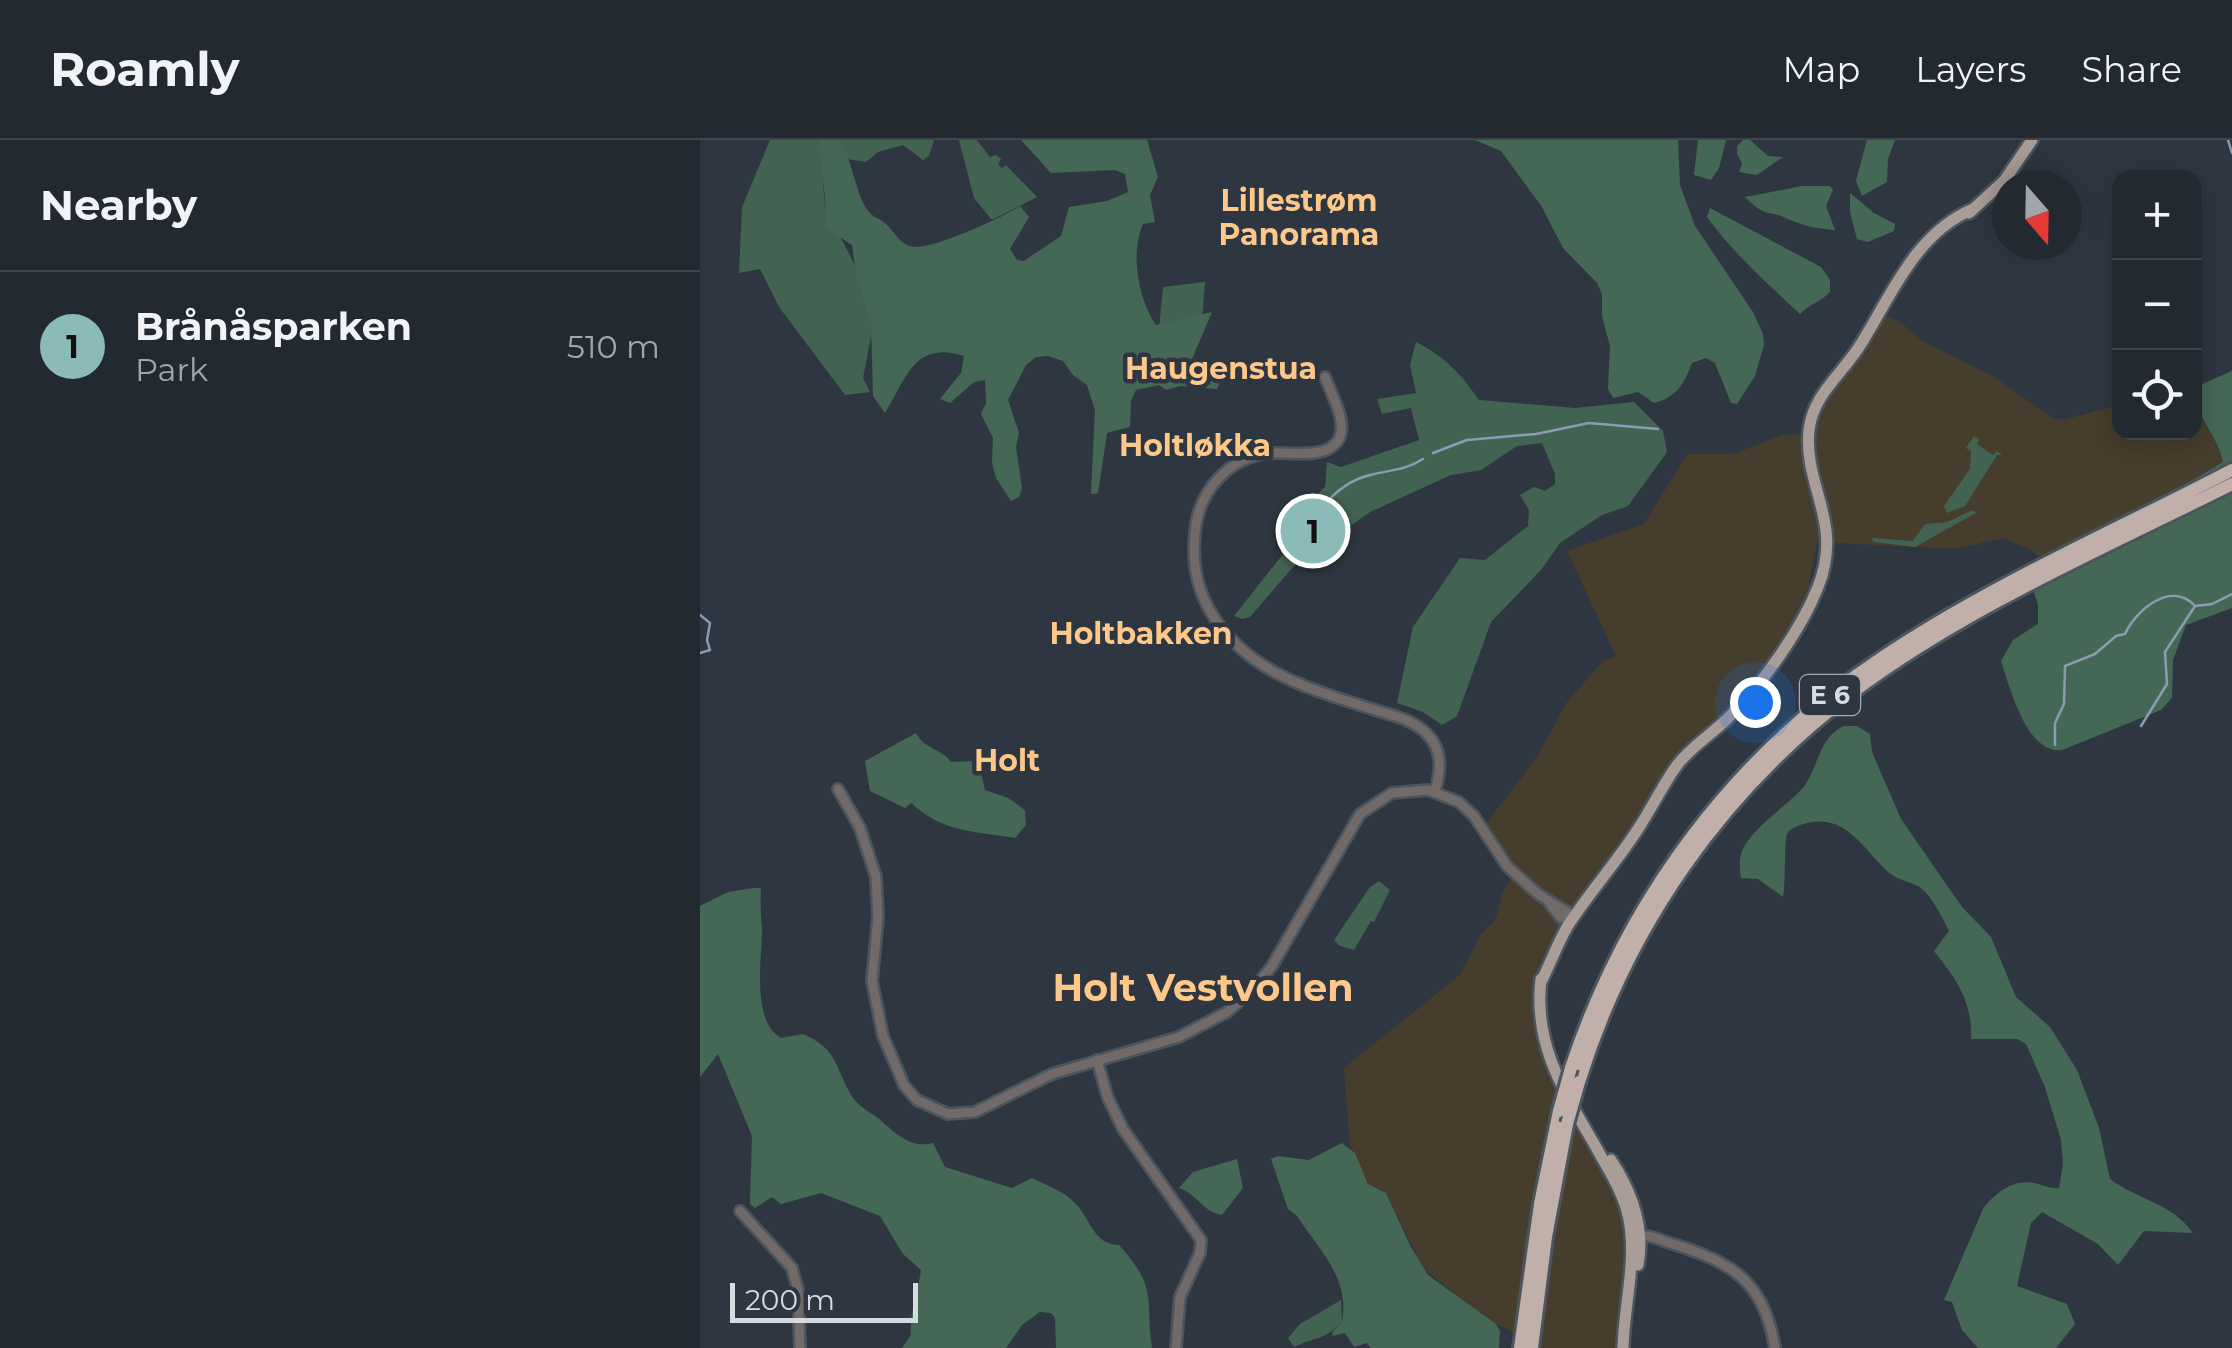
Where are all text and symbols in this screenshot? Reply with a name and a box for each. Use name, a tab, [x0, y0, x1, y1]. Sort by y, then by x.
text: Roamly	[50, 40, 239, 98]
text: Map	[1782, 48, 1860, 91]
text: Layers	[1915, 48, 2026, 91]
text: Share	[2081, 48, 2182, 91]
north arrow	[1992, 170, 2082, 260]
map controls	[2112, 170, 2202, 440]
button: +	[2112, 170, 2202, 260]
text: Nearby	[40, 179, 197, 231]
district label: Lillestrøm Panorama	[1219, 182, 1379, 253]
button: −	[2112, 260, 2202, 350]
text: Brånåsparken	[135, 303, 412, 350]
text: 1	[66, 327, 79, 366]
text: 510 m	[567, 327, 660, 366]
text: Park	[135, 350, 208, 389]
district label: Haugenstua	[1125, 350, 1317, 387]
button: locate	[2112, 350, 2202, 440]
district label: Holtløkka	[1119, 427, 1271, 464]
pin: 1	[1280, 494, 1346, 568]
district label: Holtbakken	[1049, 615, 1233, 652]
road number: E 6	[1800, 675, 1860, 715]
your location	[1730, 677, 1781, 728]
district label: Holt	[974, 742, 1040, 779]
district label: Holt Vestvollen	[1052, 964, 1354, 1011]
scale bar	[730, 1278, 918, 1322]
text: 200 m	[745, 1283, 835, 1317]

